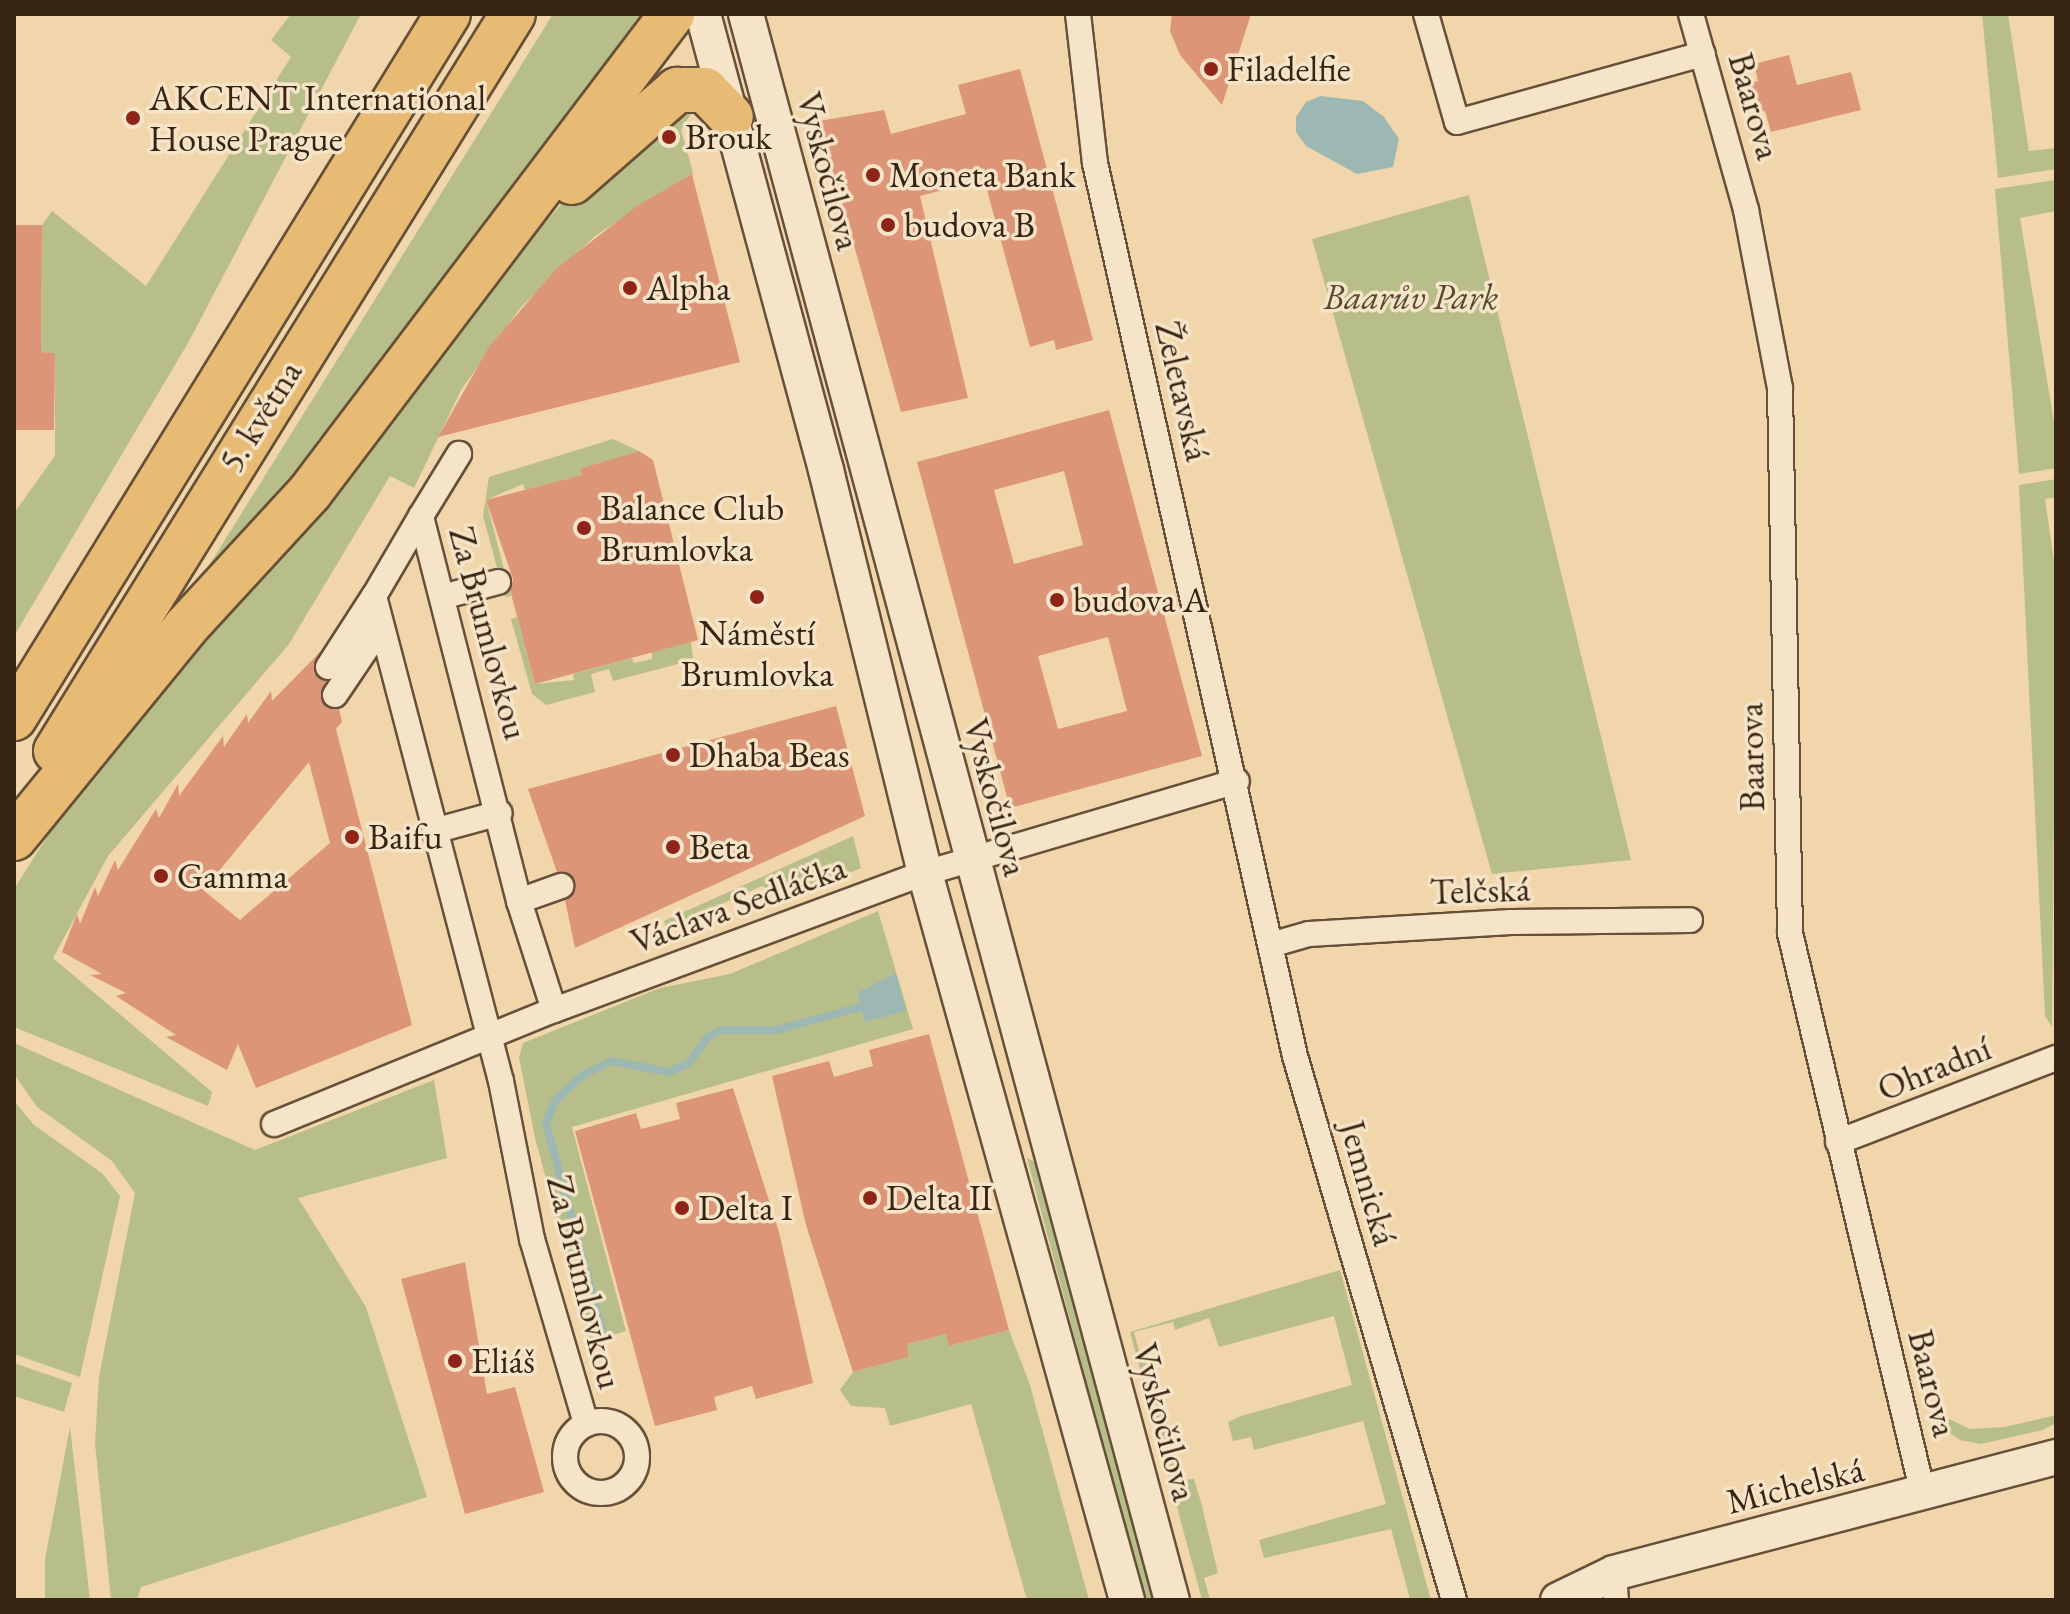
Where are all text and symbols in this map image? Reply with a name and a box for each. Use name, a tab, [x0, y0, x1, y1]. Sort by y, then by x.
place label: Filadelfie	[1227, 47, 1351, 91]
street label: Baarova	[1719, 48, 1791, 164]
marker: Filadelfie	[1202, 60, 1220, 78]
place label: AKCENT International House Prague	[149, 75, 486, 160]
street label: Vyskočilova	[787, 87, 871, 255]
marker: AKCENT International House Prague	[124, 109, 142, 127]
place label: Brouk	[685, 115, 772, 159]
marker: Brouk	[660, 128, 678, 146]
place label: Moneta Bank	[889, 153, 1076, 197]
marker: Moneta Bank	[864, 166, 882, 184]
place label: budova B	[904, 203, 1035, 247]
marker: budova B	[879, 216, 897, 234]
place label: Alpha	[646, 266, 731, 310]
park label: Baarův Park	[1324, 275, 1498, 319]
marker: Alpha	[621, 279, 639, 297]
street label: Želetavská	[1146, 317, 1220, 465]
street label: 5. května	[209, 352, 311, 480]
place label: Balance Club Brumlovka	[600, 485, 784, 570]
marker: Balance Club Brumlovka	[575, 519, 593, 537]
street label: Za Brumlovkou	[440, 522, 538, 744]
place label: budova A	[1073, 578, 1208, 622]
marker: Náměstí Brumlovka	[748, 588, 766, 606]
marker: budova A	[1048, 591, 1066, 609]
place label: Náměstí Brumlovka	[680, 610, 834, 695]
street label: Baarova	[1728, 702, 1774, 812]
street label: Vyskočilova	[954, 713, 1038, 881]
place label: Dhaba Beas	[689, 733, 850, 777]
marker: Dhaba Beas	[664, 746, 682, 764]
place label: Baifu	[368, 815, 443, 859]
place label: Beta	[689, 825, 750, 869]
marker: Baifu	[343, 828, 361, 846]
marker: Beta	[664, 838, 682, 856]
street label: Václava Sedláčka	[624, 845, 852, 963]
place label: Gamma	[177, 854, 288, 898]
marker: Gamma	[152, 867, 170, 885]
street label: Telčská	[1429, 867, 1531, 913]
street label: Ohradní	[1871, 1026, 1997, 1110]
street label: Jemnická	[1331, 1116, 1407, 1250]
street label: Za Brumlovkou	[538, 1171, 632, 1393]
place label: Delta Ⅱ	[886, 1176, 993, 1220]
place label: Delta Ⅰ	[698, 1186, 793, 1230]
marker: Delta Ⅱ	[861, 1189, 879, 1207]
marker: Delta Ⅰ	[673, 1199, 691, 1217]
street label: Baarova	[1899, 1325, 1967, 1441]
street label: Vyskočilova	[1123, 1338, 1207, 1506]
place label: Eliáš	[471, 1339, 535, 1383]
marker: Eliáš	[446, 1352, 464, 1370]
street label: Michelská	[1722, 1447, 1868, 1523]

